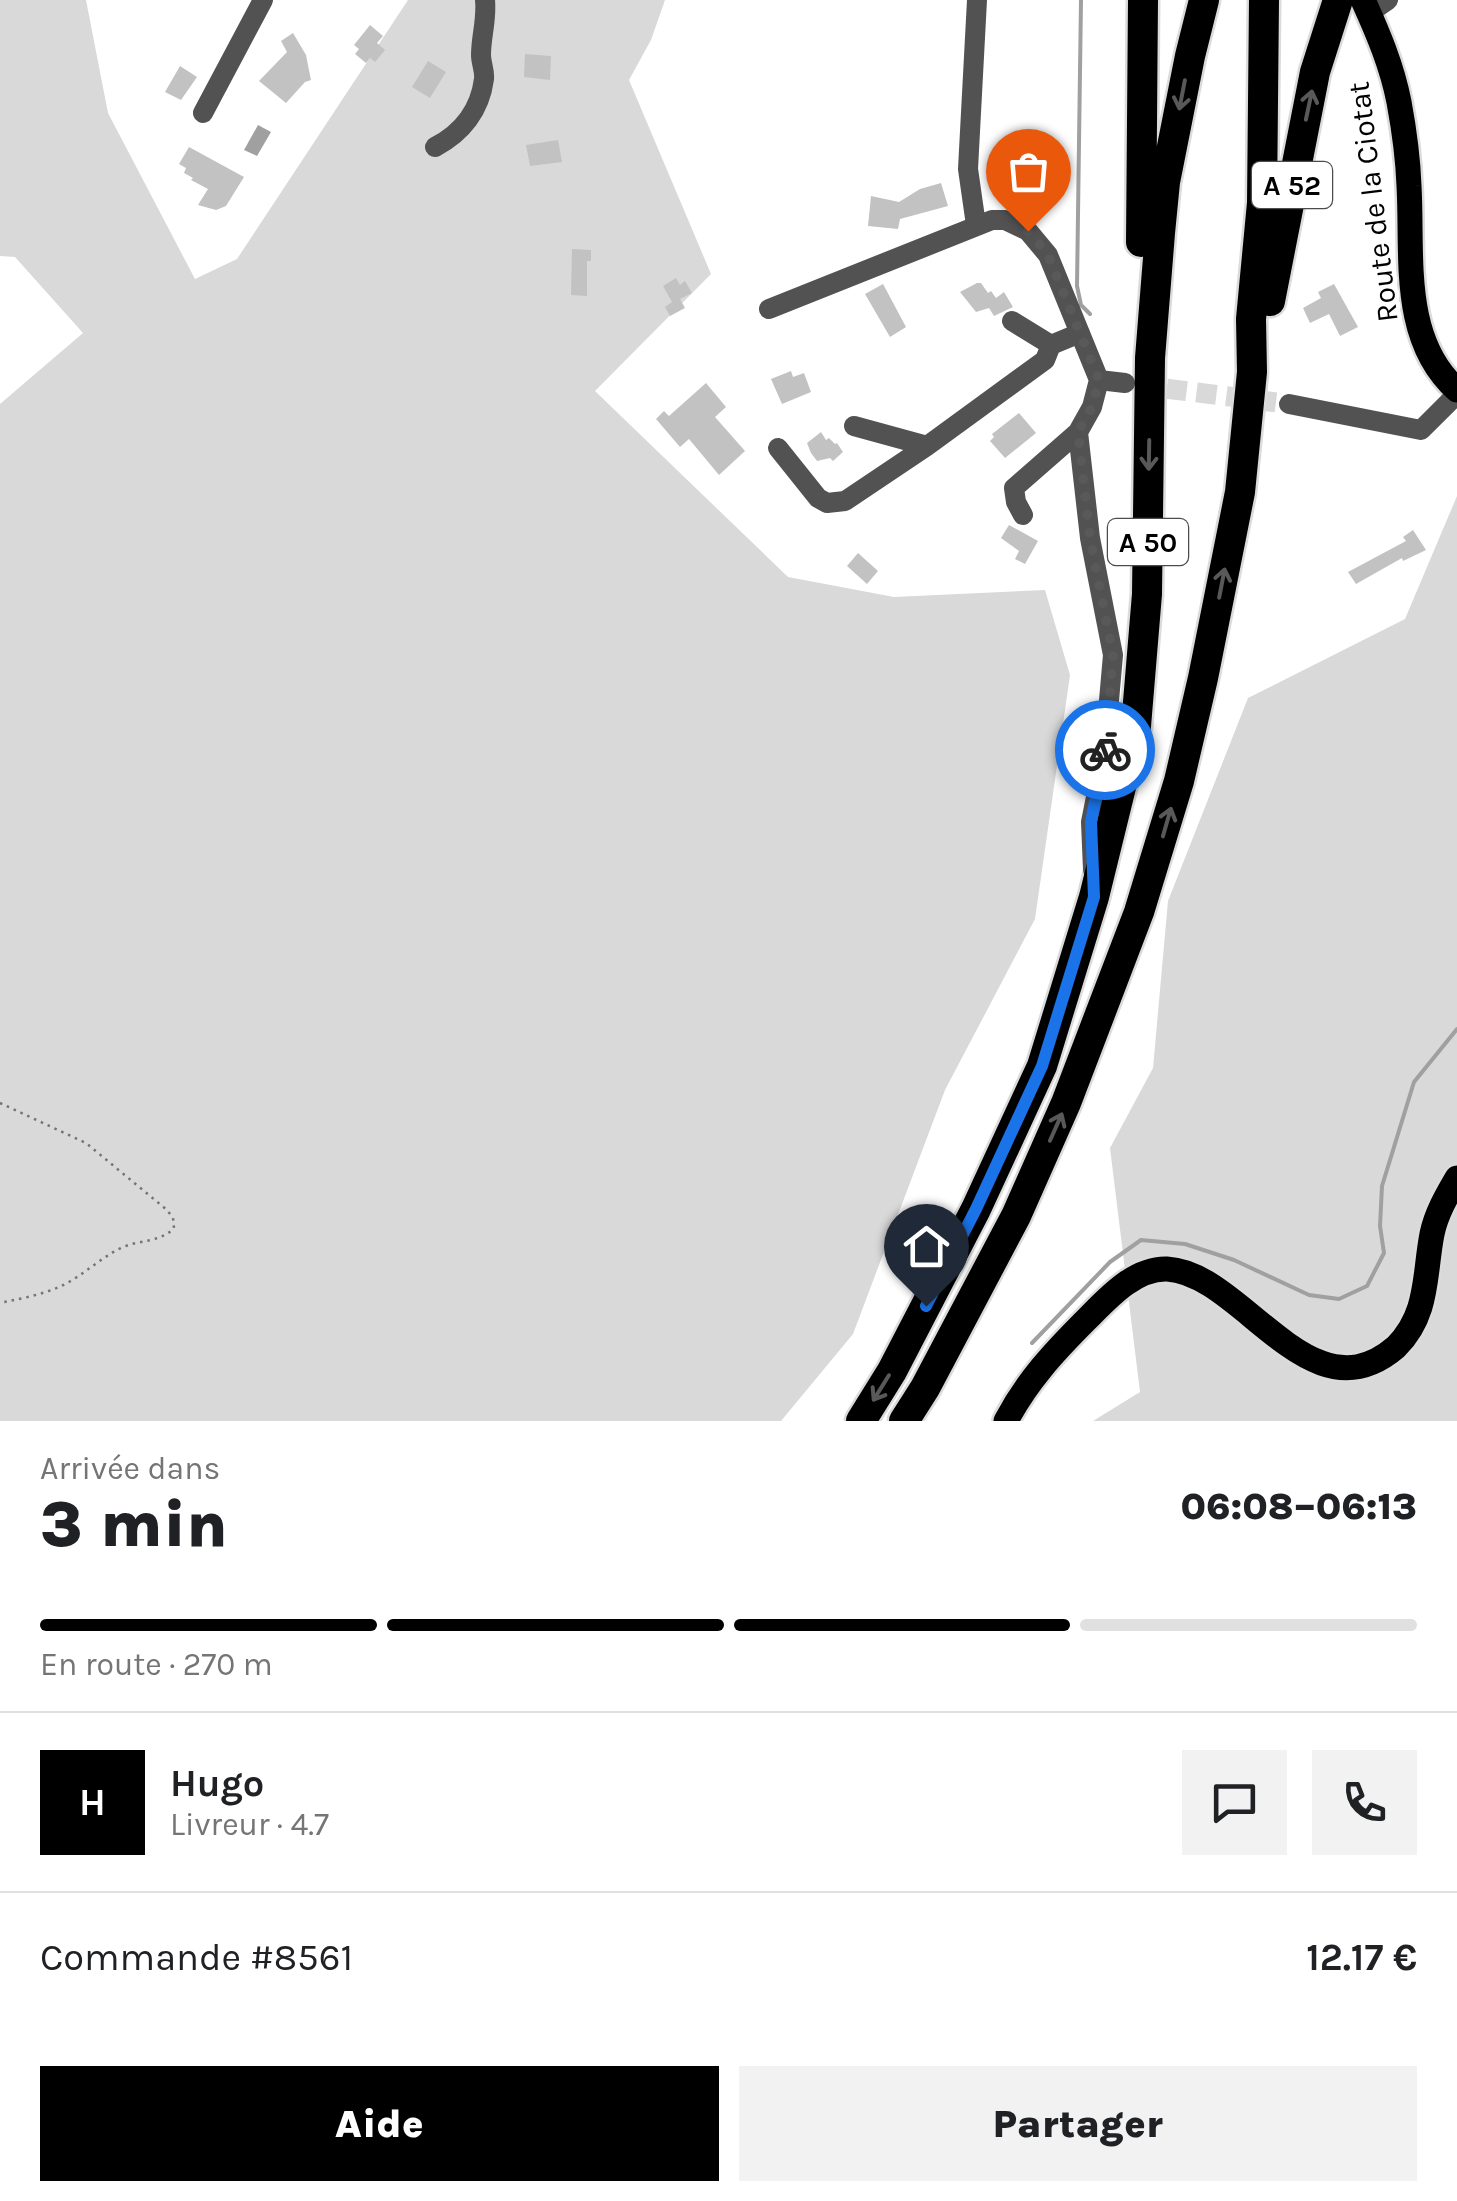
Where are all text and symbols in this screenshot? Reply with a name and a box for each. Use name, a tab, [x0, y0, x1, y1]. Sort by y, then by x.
one-way arrow	[1172, 78, 1191, 111]
street label: Route de la Ciotat	[1340, 80, 1406, 324]
one-way arrow	[1300, 90, 1319, 122]
pin	[986, 129, 1071, 232]
icon: bag	[1001, 144, 1056, 199]
road number: A 52	[1252, 162, 1332, 208]
one-way arrow	[1140, 438, 1158, 471]
road number: A 50	[1108, 519, 1188, 565]
one-way arrow	[1214, 567, 1233, 599]
courier	[1055, 700, 1155, 800]
icon: bike	[1078, 723, 1133, 778]
one-way arrow	[1159, 807, 1177, 838]
one-way arrow	[1047, 1113, 1066, 1143]
pin	[884, 1204, 969, 1307]
icon: home	[899, 1219, 954, 1274]
one-way arrow	[871, 1373, 892, 1402]
text: Arrivée dans	[40, 1450, 220, 1487]
text: 06:08–06:13	[1180, 1484, 1417, 1529]
text: 3 min	[40, 1486, 228, 1562]
text: En route · 270 m	[40, 1646, 273, 1683]
button: chat	[1182, 1750, 1287, 1855]
button: phone	[1312, 1750, 1417, 1855]
text: Hugo	[170, 1761, 264, 1806]
text: H	[79, 1780, 106, 1825]
text: Livreur · 4.7	[170, 1806, 329, 1843]
text: Commande #8561	[40, 1935, 353, 1980]
text: 12.17 €	[1306, 1935, 1417, 1980]
button: Aide	[40, 2066, 719, 2181]
button: Partager	[739, 2066, 1417, 2181]

